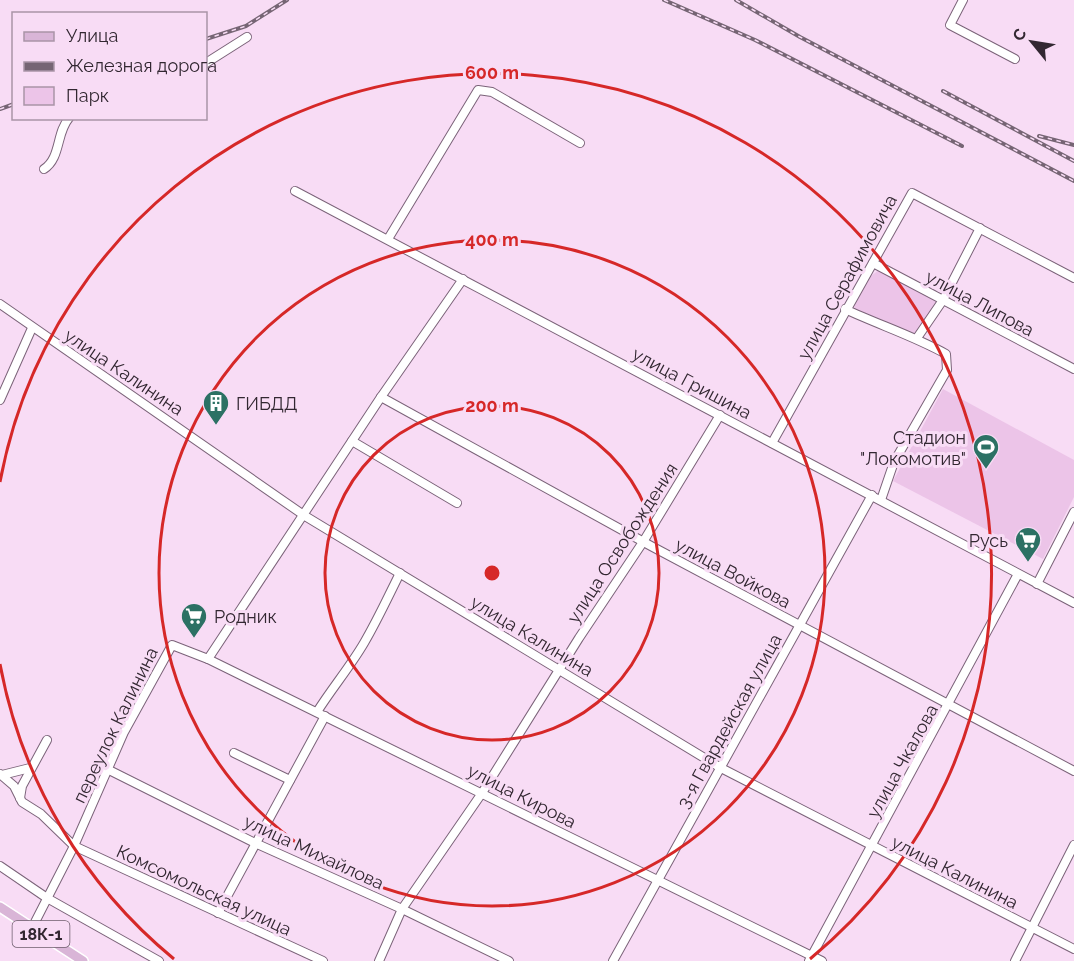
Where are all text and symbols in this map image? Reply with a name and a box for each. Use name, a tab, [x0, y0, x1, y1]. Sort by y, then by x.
legend	[12, 12, 207, 120]
north arrow	[1002, 12, 1062, 72]
text: Улица	[66, 25, 118, 46]
text: С	[1008, 25, 1030, 44]
text: Железная дорога	[66, 55, 217, 76]
text: 600 m	[465, 62, 519, 83]
text: Парк	[66, 85, 109, 106]
street label: улица Серафимовича	[793, 191, 901, 363]
text: 400 m	[465, 229, 519, 250]
street label: улица Липова	[922, 266, 1038, 340]
street label: улица Калинина	[60, 324, 188, 420]
street label: улица Гришина	[629, 343, 755, 423]
building icon: ГИБДД	[201, 388, 231, 426]
place label: ГИБДД	[236, 393, 298, 414]
text: 200 m	[465, 395, 519, 416]
place label: Стадион "Локомотив"	[860, 427, 966, 469]
sports icon: Стадион "Локомотив"	[971, 432, 1001, 470]
street label: улица Освобождения	[562, 459, 682, 627]
supermarket icon: Русь	[1013, 525, 1043, 563]
place label: Русь	[969, 530, 1008, 551]
street label: улица Войкова	[672, 534, 794, 612]
centre of rings	[482, 563, 502, 583]
street label: улица Калинина	[467, 591, 597, 681]
supermarket icon: Родник	[179, 601, 209, 639]
place label: Родник	[214, 606, 277, 627]
street label: 3-я Гвардейская улица	[672, 630, 786, 812]
street label: переулок Калинина	[68, 644, 162, 806]
street label: улица Чкалова	[862, 701, 942, 821]
street label: улица Кирова	[464, 760, 580, 832]
street label: улица Михайлова	[241, 810, 387, 894]
street label: улица Калинина	[888, 831, 1022, 913]
street label: Комсомольская улица	[113, 840, 295, 940]
road number: 18К-1	[12, 921, 70, 947]

